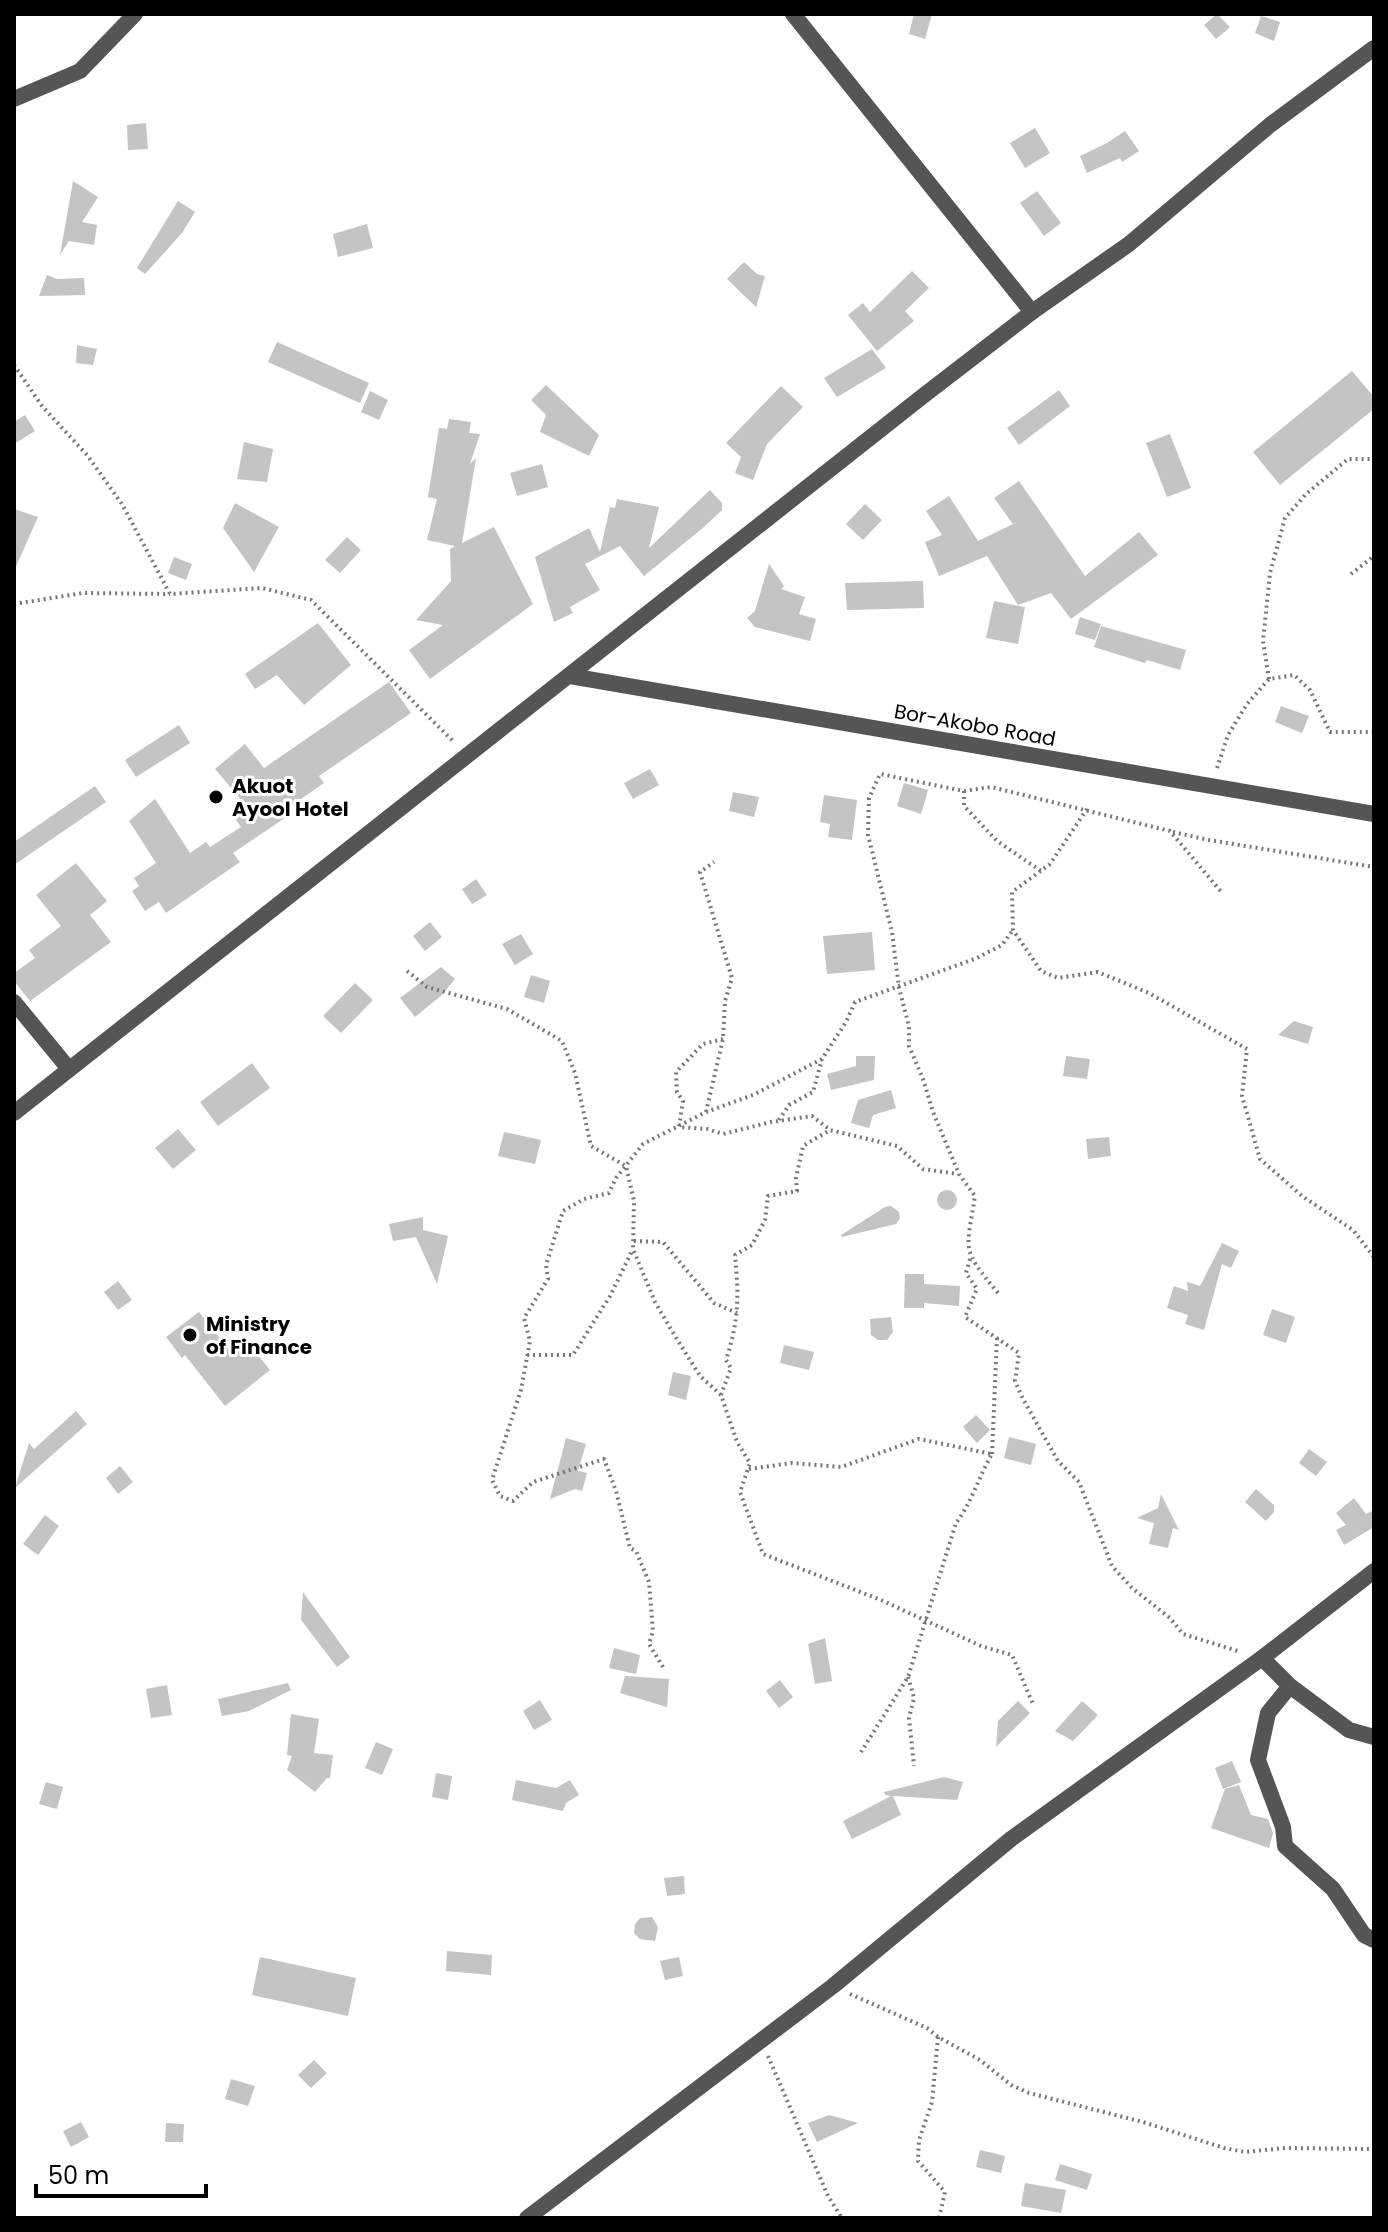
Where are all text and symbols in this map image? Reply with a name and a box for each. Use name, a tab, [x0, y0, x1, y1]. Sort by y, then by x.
street label: Bor-Akobo Road	[892, 697, 1058, 753]
place label: Akuot Ayool Hotel	[232, 772, 349, 823]
marker: Akuot Ayool Hotel	[207, 788, 225, 806]
place label: Ministry of Finance	[206, 1310, 312, 1361]
marker: Ministry of Finance	[181, 1326, 199, 1344]
scale bar	[36, 2148, 206, 2198]
text: 50 m	[48, 2159, 109, 2192]

